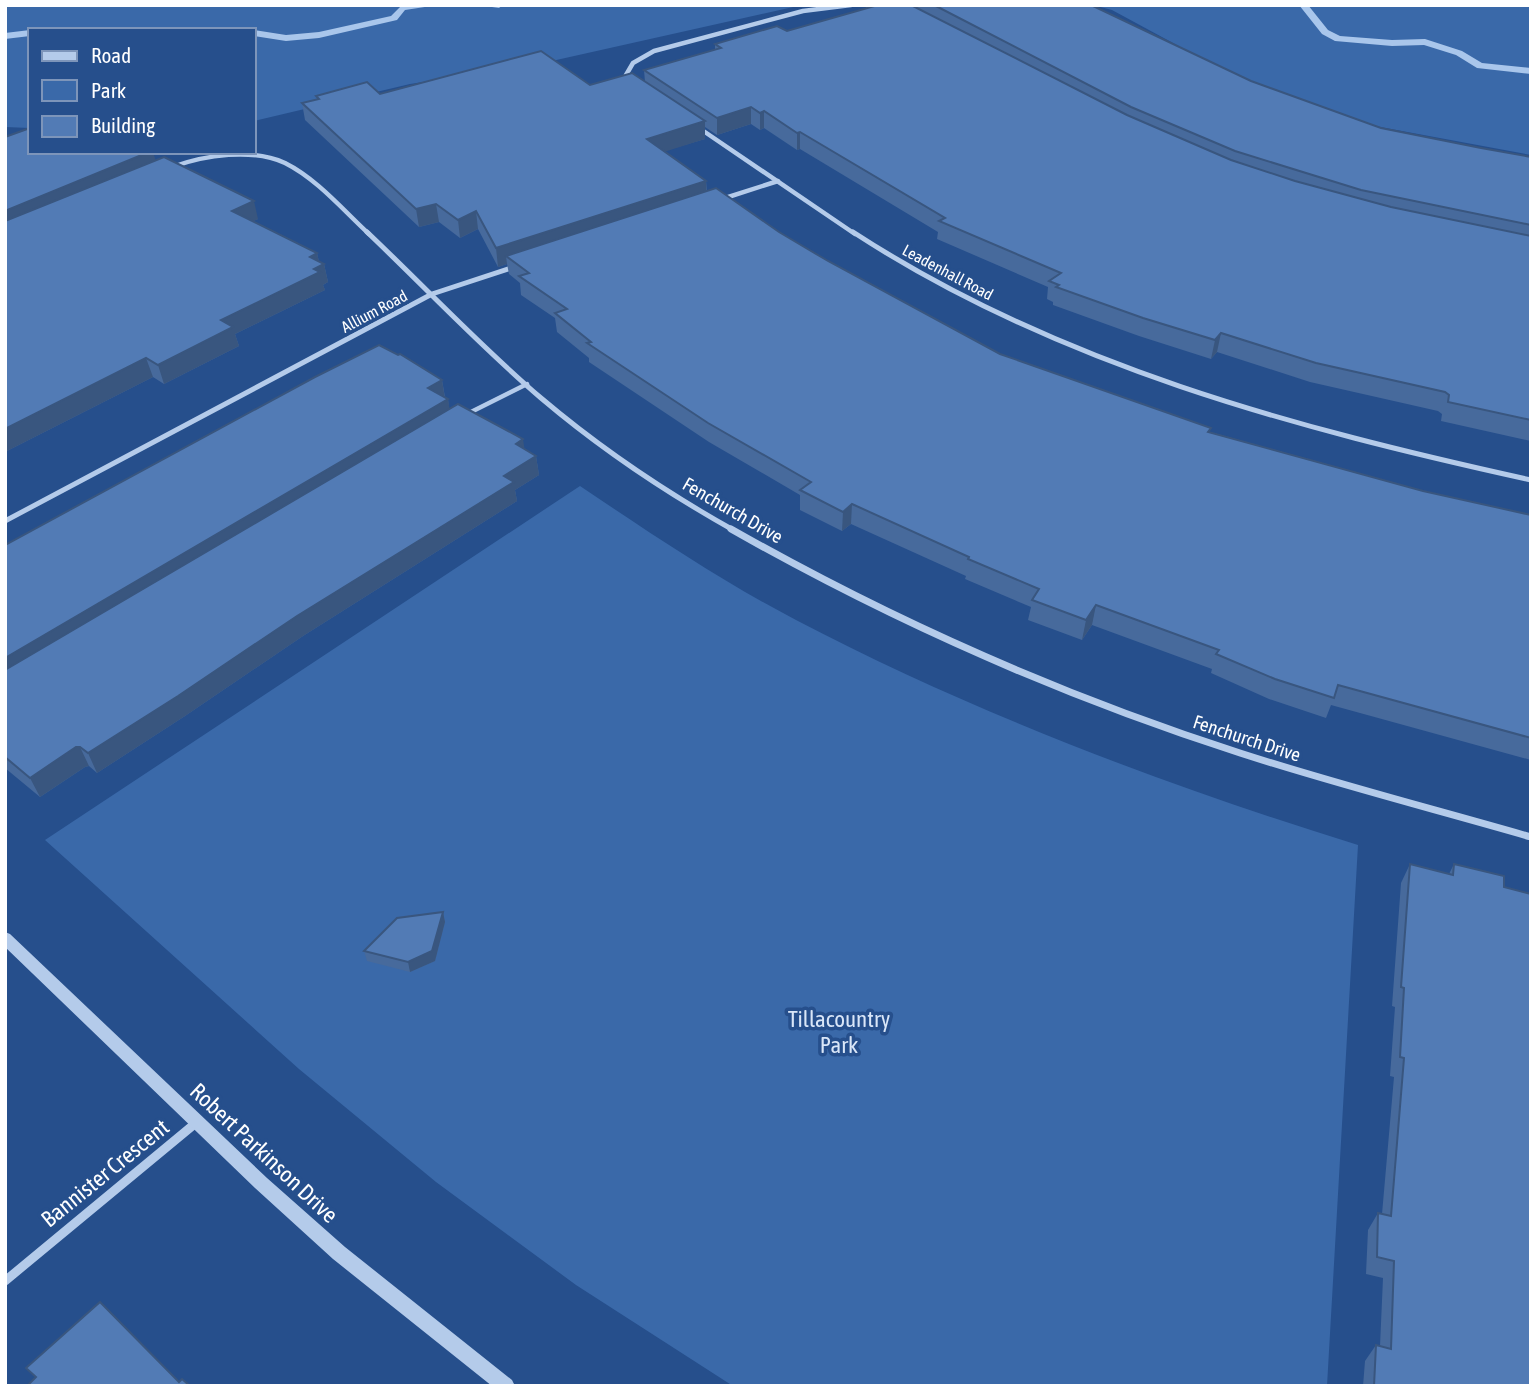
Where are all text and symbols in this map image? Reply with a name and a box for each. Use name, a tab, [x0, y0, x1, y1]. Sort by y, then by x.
legend	[28, 28, 256, 154]
text: Road	[91, 43, 131, 67]
text: Park	[91, 78, 126, 102]
text: Building	[91, 113, 155, 137]
street label: Leadenhall Road	[900, 241, 996, 303]
street label: Allium Road	[338, 286, 410, 336]
street label: Fenchurch Drive	[679, 473, 787, 547]
street label: Fenchurch Drive	[1190, 710, 1304, 766]
park label: Tillacountry Park	[788, 1006, 890, 1058]
street label: Robert Parkinson Drive	[185, 1078, 343, 1228]
street label: Bannister Crescent	[36, 1114, 174, 1232]

